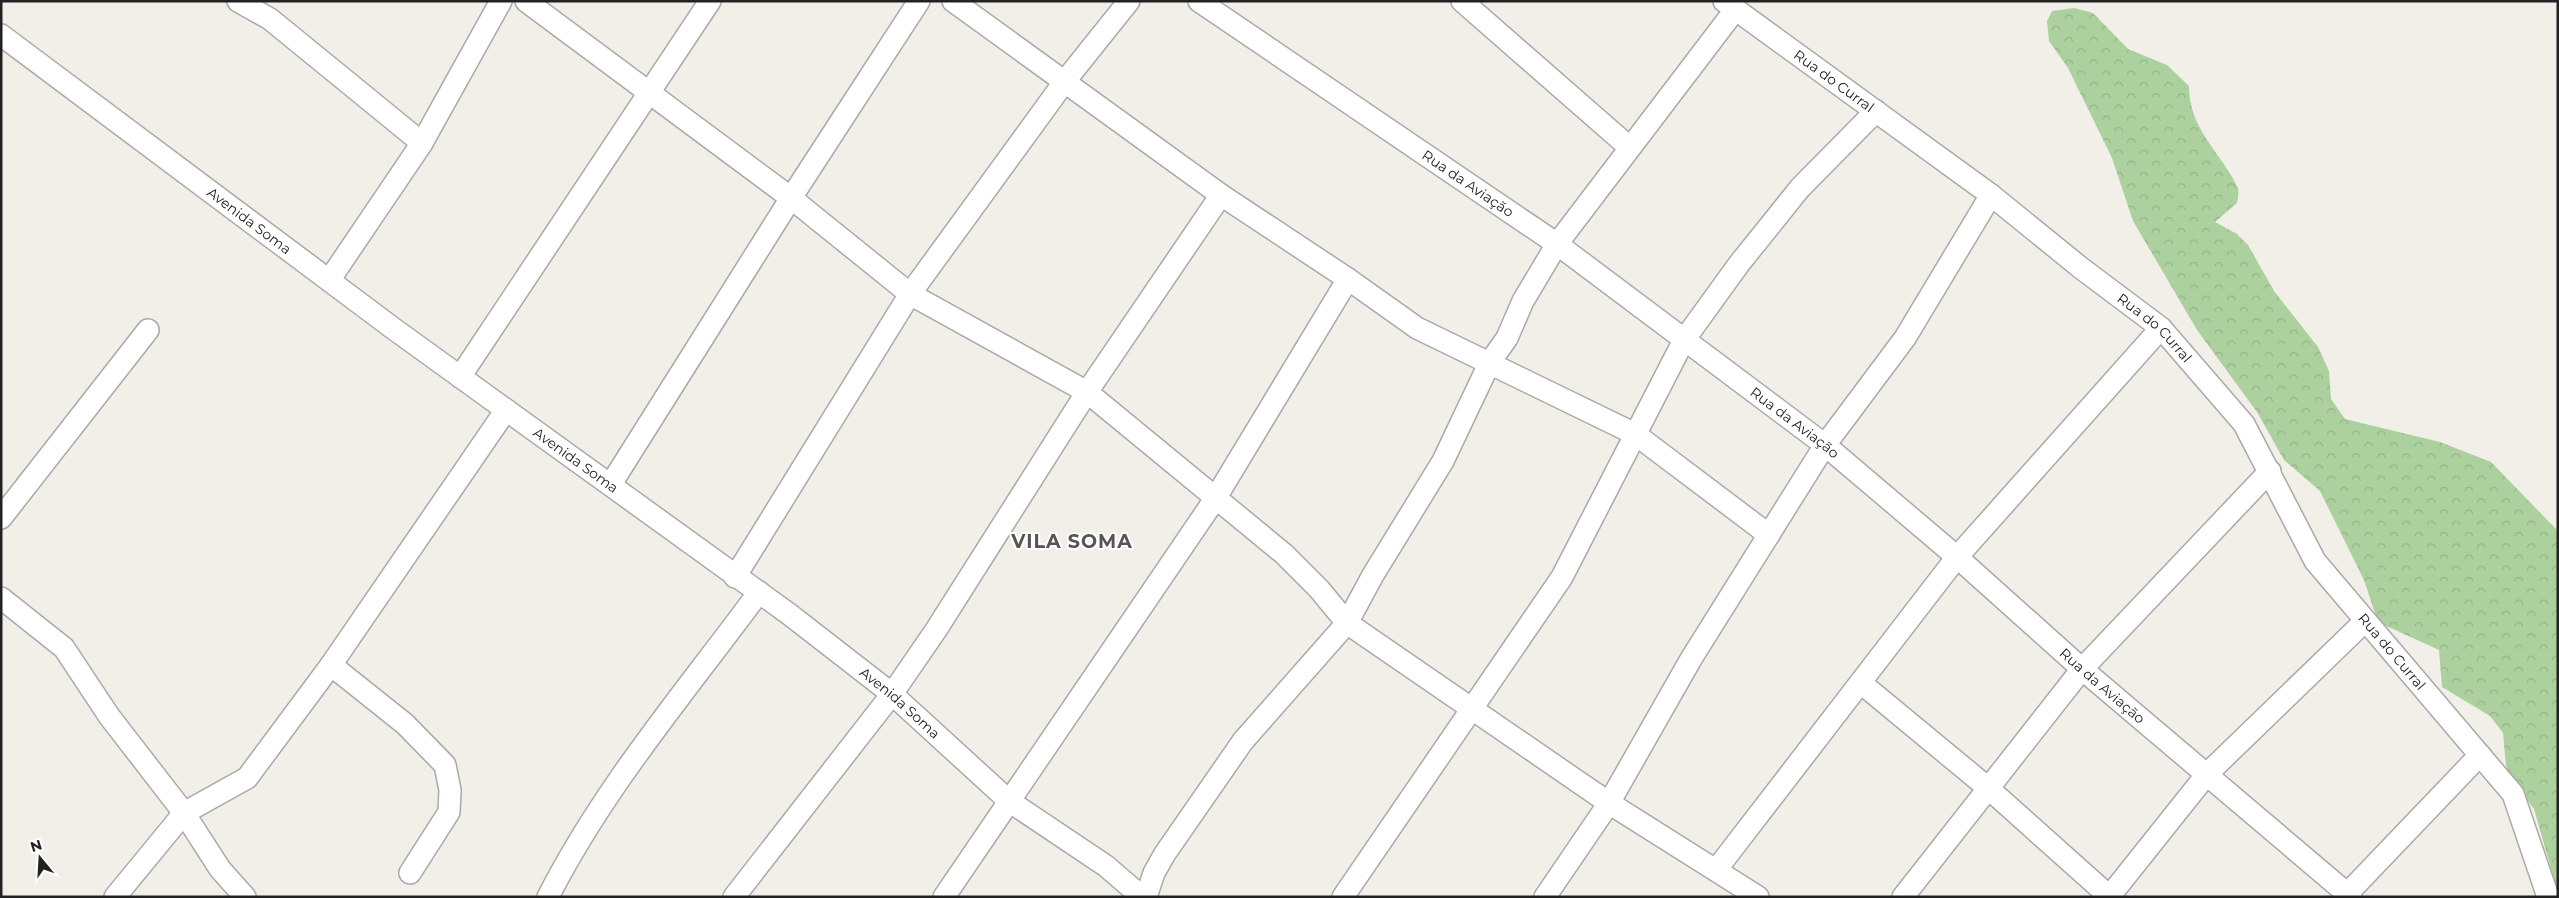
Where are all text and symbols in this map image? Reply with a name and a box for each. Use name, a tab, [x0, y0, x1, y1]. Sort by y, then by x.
street label: Rua do Curral	[1790, 46, 1878, 116]
street label: Rua da Aviação	[1419, 146, 1517, 221]
street label: Avenida Soma	[203, 183, 295, 258]
street label: Rua do Curral	[2114, 289, 2196, 366]
street label: Rua da Aviação	[1747, 383, 1843, 462]
street label: Avenida Soma	[530, 423, 622, 497]
district label: VILA SOMA	[1010, 530, 1133, 553]
street label: Rua do Curral	[2354, 609, 2430, 694]
street label: Rua da Aviação	[2056, 644, 2149, 728]
street label: Avenida Soma	[856, 663, 944, 743]
north arrow	[15, 833, 65, 883]
text: N	[28, 835, 44, 856]

